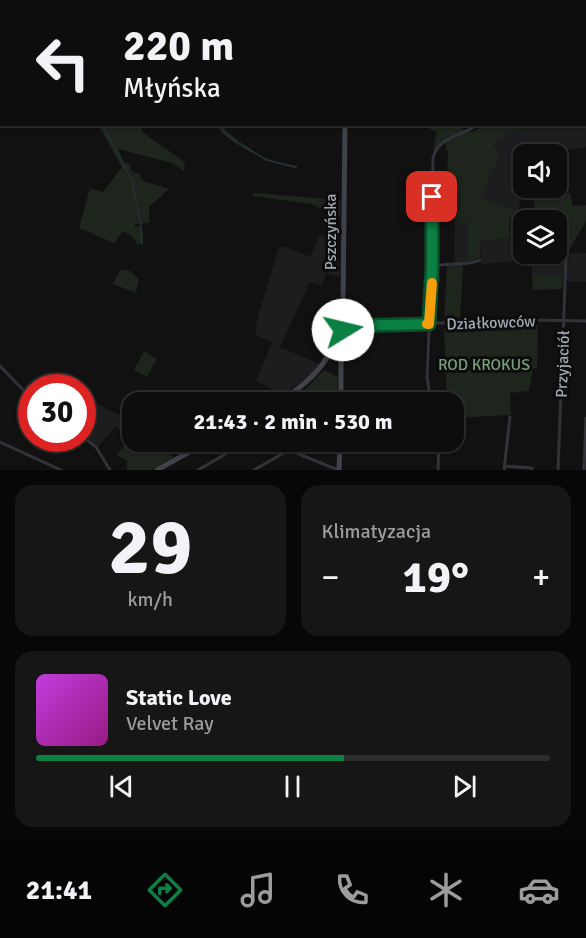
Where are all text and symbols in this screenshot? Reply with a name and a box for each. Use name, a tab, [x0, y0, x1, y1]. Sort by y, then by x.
text: 220 m	[123, 21, 234, 72]
icon: left	[24, 24, 102, 102]
text: Młyńska	[123, 72, 221, 105]
map controls	[513, 144, 567, 264]
button: sound	[513, 144, 567, 198]
pin	[406, 171, 457, 222]
icon: arrive	[415, 180, 448, 213]
street label: Pszczyńska	[321, 194, 341, 270]
button: layers	[513, 210, 567, 264]
position arrow	[311, 298, 375, 362]
street label: Działkowców	[446, 311, 537, 335]
street label: Przyjaciół	[552, 330, 574, 398]
park label: ROD KROKUS	[438, 355, 530, 375]
speed limit sign: 30	[18, 374, 96, 452]
text: 21:43 · 2 min · 530 m	[193, 408, 393, 435]
text: 29	[108, 500, 192, 596]
text: Klimatyzacja	[322, 519, 431, 544]
text: 19°	[402, 550, 469, 605]
text: −	[322, 557, 339, 598]
text: +	[532, 557, 550, 598]
text: km/h	[128, 587, 173, 612]
text: Static Love	[126, 684, 232, 711]
text: Velvet Ray	[126, 711, 214, 736]
icon: previous	[105, 770, 138, 803]
icon: pause	[276, 770, 309, 803]
icon: next	[448, 770, 481, 803]
icon: directions	[144, 869, 186, 911]
icon: music	[237, 869, 279, 911]
icon: phone	[331, 869, 373, 911]
icon: climate	[425, 869, 467, 911]
icon: car	[518, 869, 560, 911]
text: 21:41	[26, 874, 92, 907]

